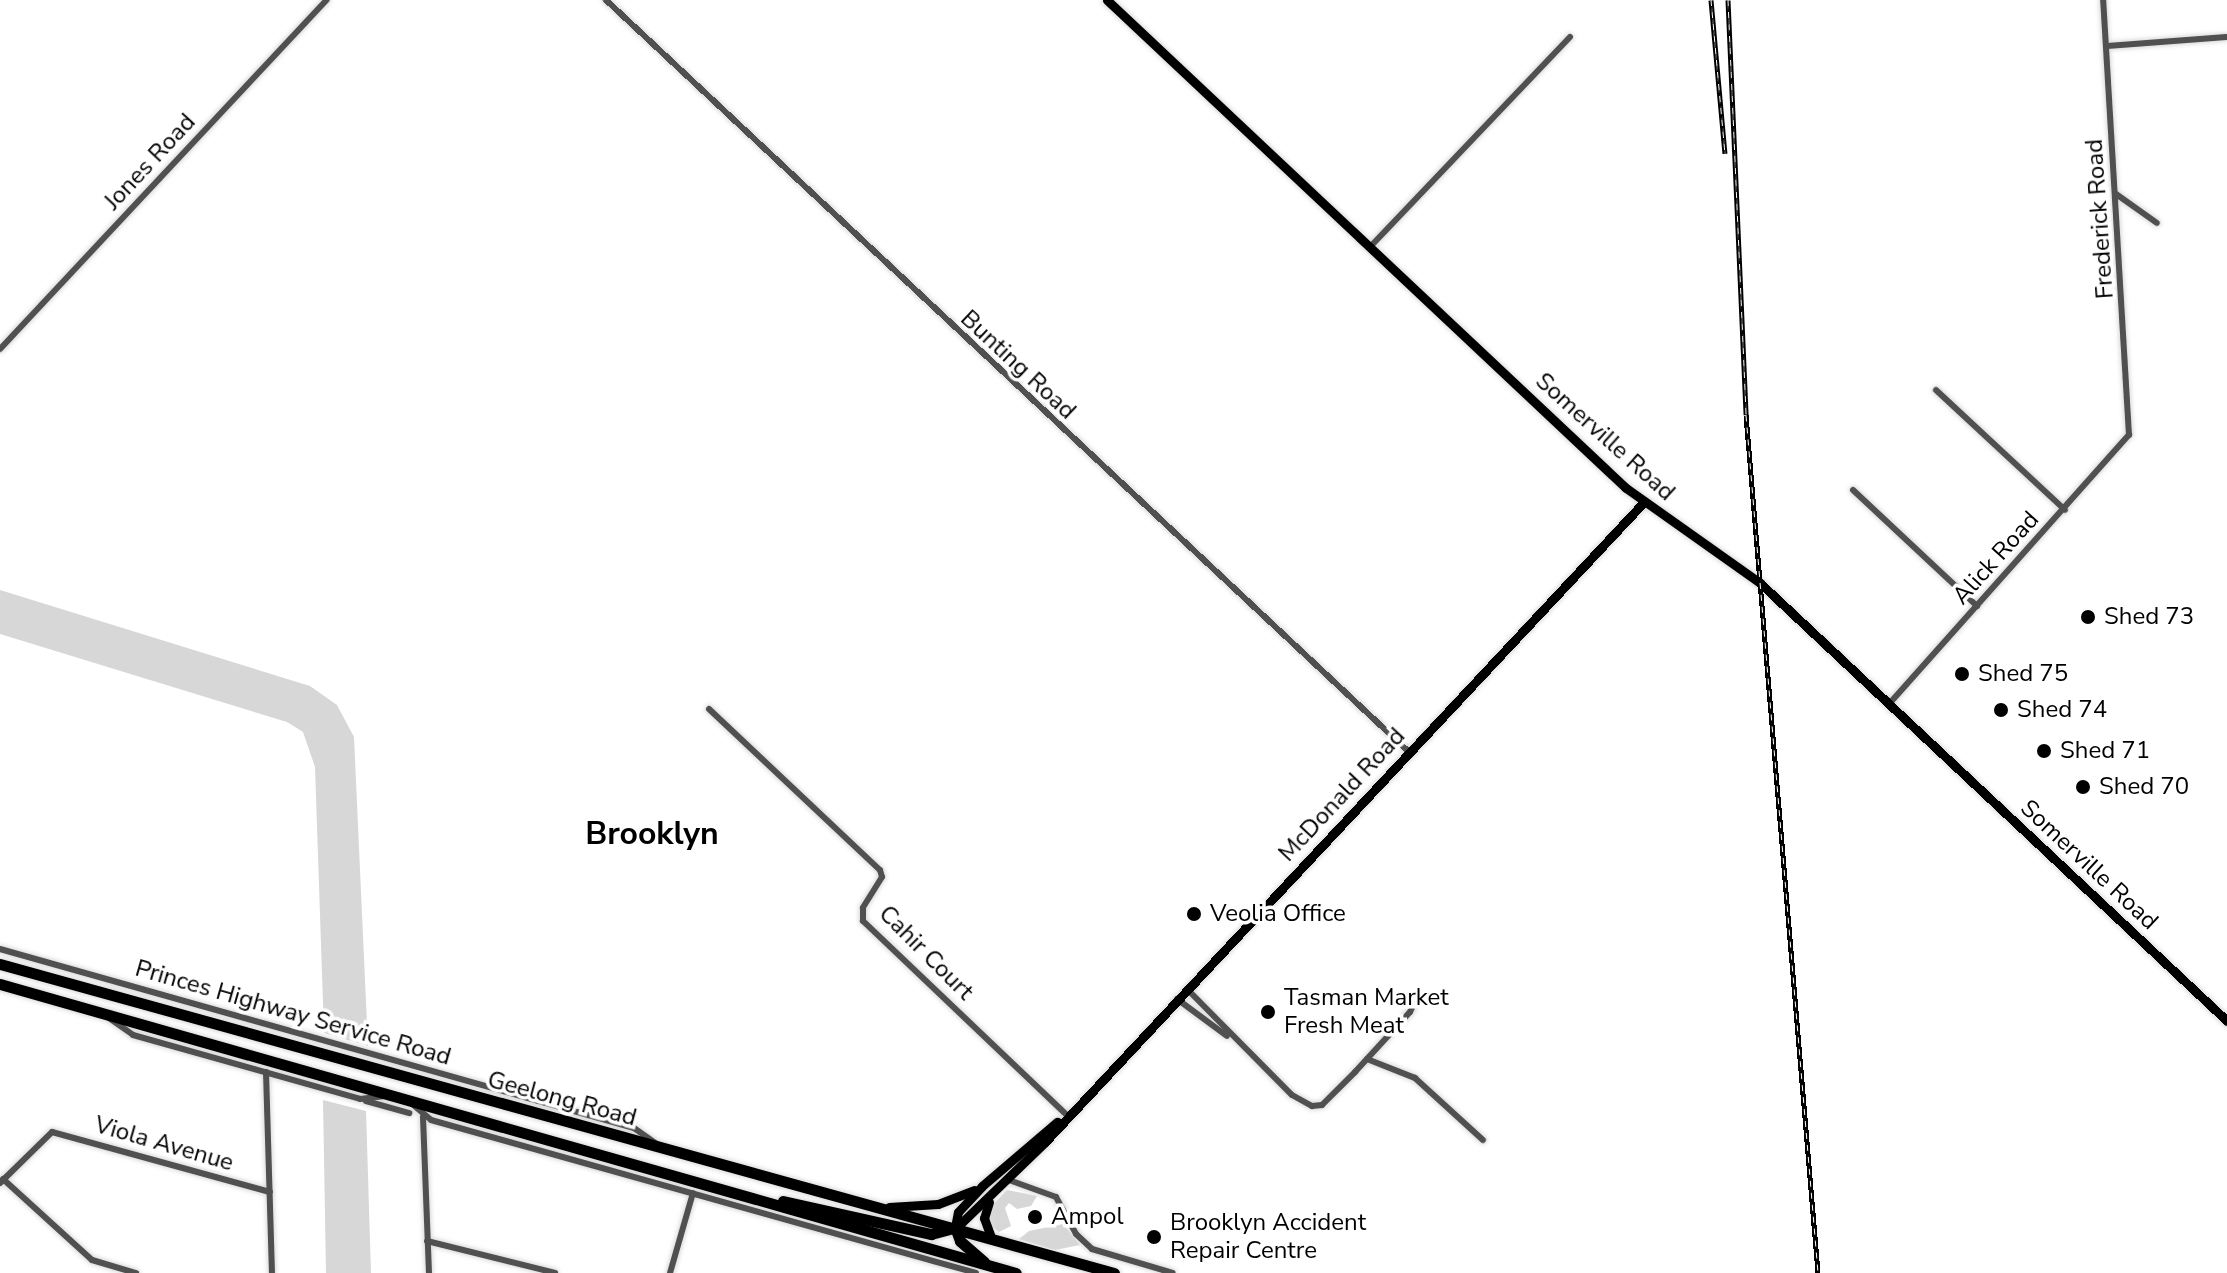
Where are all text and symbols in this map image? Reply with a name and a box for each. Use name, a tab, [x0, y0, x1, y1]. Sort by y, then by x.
street label: Jones Road	[98, 108, 202, 216]
street label: Frederick Road	[2080, 138, 2120, 300]
street label: Bunting Road	[954, 304, 1082, 426]
street label: Somerville Road	[1529, 367, 1681, 507]
street label: Alick Road	[1947, 506, 2045, 610]
place label: Shed 73	[2104, 603, 2194, 631]
marker: Shed 73	[2079, 608, 2097, 626]
place label: Shed 75	[1978, 660, 2068, 688]
marker: Shed 75	[1953, 665, 1971, 683]
place label: Shed 74	[2017, 696, 2107, 724]
marker: Shed 74	[1992, 701, 2010, 719]
street label: McDonald Road	[1273, 722, 1411, 868]
place label: Shed 71	[2060, 737, 2150, 765]
marker: Shed 71	[2035, 742, 2053, 760]
place label: Shed 70	[2099, 773, 2189, 801]
marker: Shed 70	[2074, 778, 2092, 796]
street label: Somerville Road	[2014, 794, 2164, 936]
district label: Brooklyn	[585, 815, 719, 853]
street label: Cahir Court	[873, 900, 979, 1006]
place label: Veolia Office	[1210, 900, 1346, 928]
marker: Veolia Office	[1185, 905, 1203, 923]
street label: Princes Highway Service Road	[132, 954, 454, 1072]
place label: Tasman Market Fresh Meat	[1284, 984, 1449, 1040]
marker: Tasman Market Fresh Meat	[1259, 1003, 1277, 1021]
street label: Geelong Road	[484, 1065, 640, 1133]
street label: Viola Avenue	[91, 1110, 237, 1178]
place label: Ampol	[1051, 1203, 1123, 1231]
marker: Ampol	[1026, 1208, 1044, 1226]
place label: Brooklyn Accident Repair Centre	[1170, 1209, 1366, 1265]
marker: Brooklyn Accident Repair Centre	[1145, 1228, 1163, 1246]

